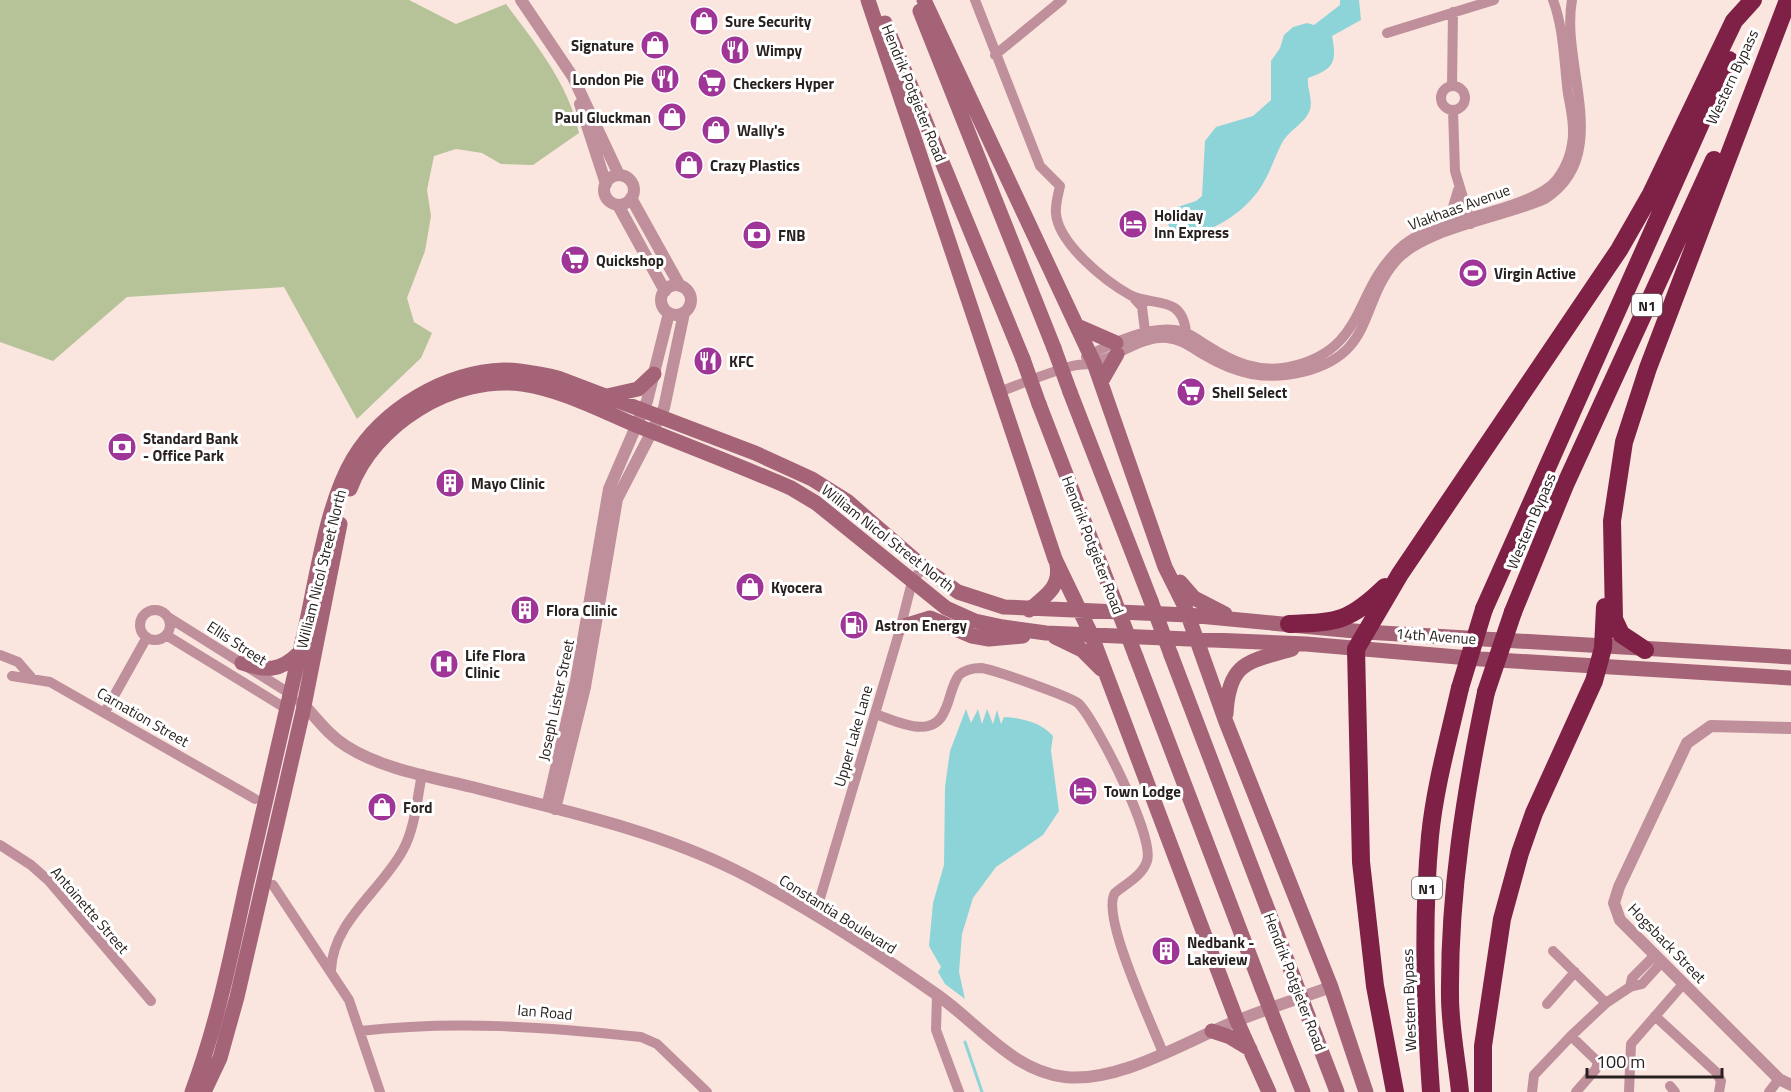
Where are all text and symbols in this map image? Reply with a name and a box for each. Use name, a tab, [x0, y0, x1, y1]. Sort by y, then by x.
shop icon: Sure Security	[688, 5, 720, 37]
place label: Sure Security	[725, 10, 812, 33]
street label: Hendrik Potgieter Road	[876, 21, 952, 165]
street label: Western Bypass	[1700, 26, 1764, 128]
shop icon: Signature	[639, 29, 671, 61]
place label: Signature	[571, 34, 634, 57]
restaurant icon: Wimpy	[719, 34, 751, 66]
place label: Wimpy	[756, 39, 802, 62]
restaurant icon: London Pie	[649, 63, 681, 95]
supermarket icon: Checkers Hyper	[696, 67, 728, 99]
place label: London Pie	[572, 68, 644, 91]
place label: Checkers Hyper	[733, 72, 834, 95]
shop icon: Paul Gluckman	[656, 101, 688, 133]
place label: Paul Gluckman	[554, 106, 651, 129]
shop icon: Wally's	[700, 114, 732, 146]
place label: Wally's	[737, 119, 785, 142]
shop icon: Crazy Plastics	[673, 149, 705, 181]
place label: Crazy Plastics	[710, 154, 800, 177]
street label: Vlakhaas Avenue	[1405, 178, 1513, 236]
place label: Holiday Inn Express	[1154, 204, 1229, 244]
hotel icon: Holiday Inn Express	[1117, 208, 1149, 240]
bank icon: FNB	[741, 219, 773, 251]
place label: FNB	[778, 224, 806, 247]
supermarket icon: Quickshop	[559, 244, 591, 276]
place label: Quickshop	[596, 249, 664, 272]
sports icon: Virgin Active	[1457, 257, 1489, 289]
place label: Virgin Active	[1494, 262, 1576, 285]
road number: N1	[1632, 294, 1662, 316]
restaurant icon: KFC	[692, 345, 724, 377]
place label: KFC	[729, 350, 754, 373]
supermarket icon: Shell Select	[1175, 376, 1207, 408]
place label: Shell Select	[1212, 381, 1288, 404]
place label: Standard Bank - Office Park	[143, 427, 239, 467]
bank icon: Standard Bank - Office Park	[106, 431, 138, 463]
building icon: Mayo Clinic	[434, 467, 466, 499]
street label: Western Bypass	[1500, 469, 1562, 573]
place label: Mayo Clinic	[471, 472, 545, 495]
street label: Hendrik Potgieter Road	[1056, 472, 1130, 618]
street label: William Nicol Street North	[817, 479, 959, 597]
street label: William Nicol Street North	[290, 487, 352, 651]
shop icon: Kyocera	[734, 571, 766, 603]
place label: Kyocera	[771, 576, 823, 599]
building icon: Flora Clinic	[509, 594, 541, 626]
place label: Flora Clinic	[546, 599, 618, 622]
fuel station icon: Astron Energy	[838, 609, 870, 641]
place label: Astron Energy	[875, 614, 968, 637]
street label: Ellis Street	[202, 615, 272, 671]
street label: 14th Avenue	[1395, 622, 1477, 650]
street label: Joseph Lister Street	[532, 637, 580, 763]
place label: Life Flora Clinic	[465, 644, 526, 684]
hospital icon: Life Flora Clinic	[428, 648, 460, 680]
street label: Carnation Street	[93, 681, 194, 753]
street label: Upper Lake Lane	[828, 683, 878, 789]
hotel icon: Town Lodge	[1067, 775, 1099, 807]
place label: Town Lodge	[1104, 780, 1181, 803]
shop icon: Ford	[366, 791, 398, 823]
place label: Ford	[403, 796, 433, 819]
street label: Antoinette Street	[46, 861, 135, 959]
street label: Constantia Boulevard	[775, 869, 901, 959]
road number: N1	[1412, 877, 1442, 899]
street label: Hogsback Street	[1623, 898, 1712, 989]
street label: Hendrik Potgieter Road	[1258, 909, 1332, 1055]
place label: Nedbank - Lakeview	[1187, 931, 1254, 971]
building icon: Nedbank - Lakeview	[1150, 935, 1182, 967]
street label: Western Bypass	[1396, 948, 1422, 1052]
street label: Ian Road	[517, 998, 573, 1026]
scale bar	[1587, 1041, 1722, 1079]
text: 100 m	[1596, 1048, 1645, 1075]

